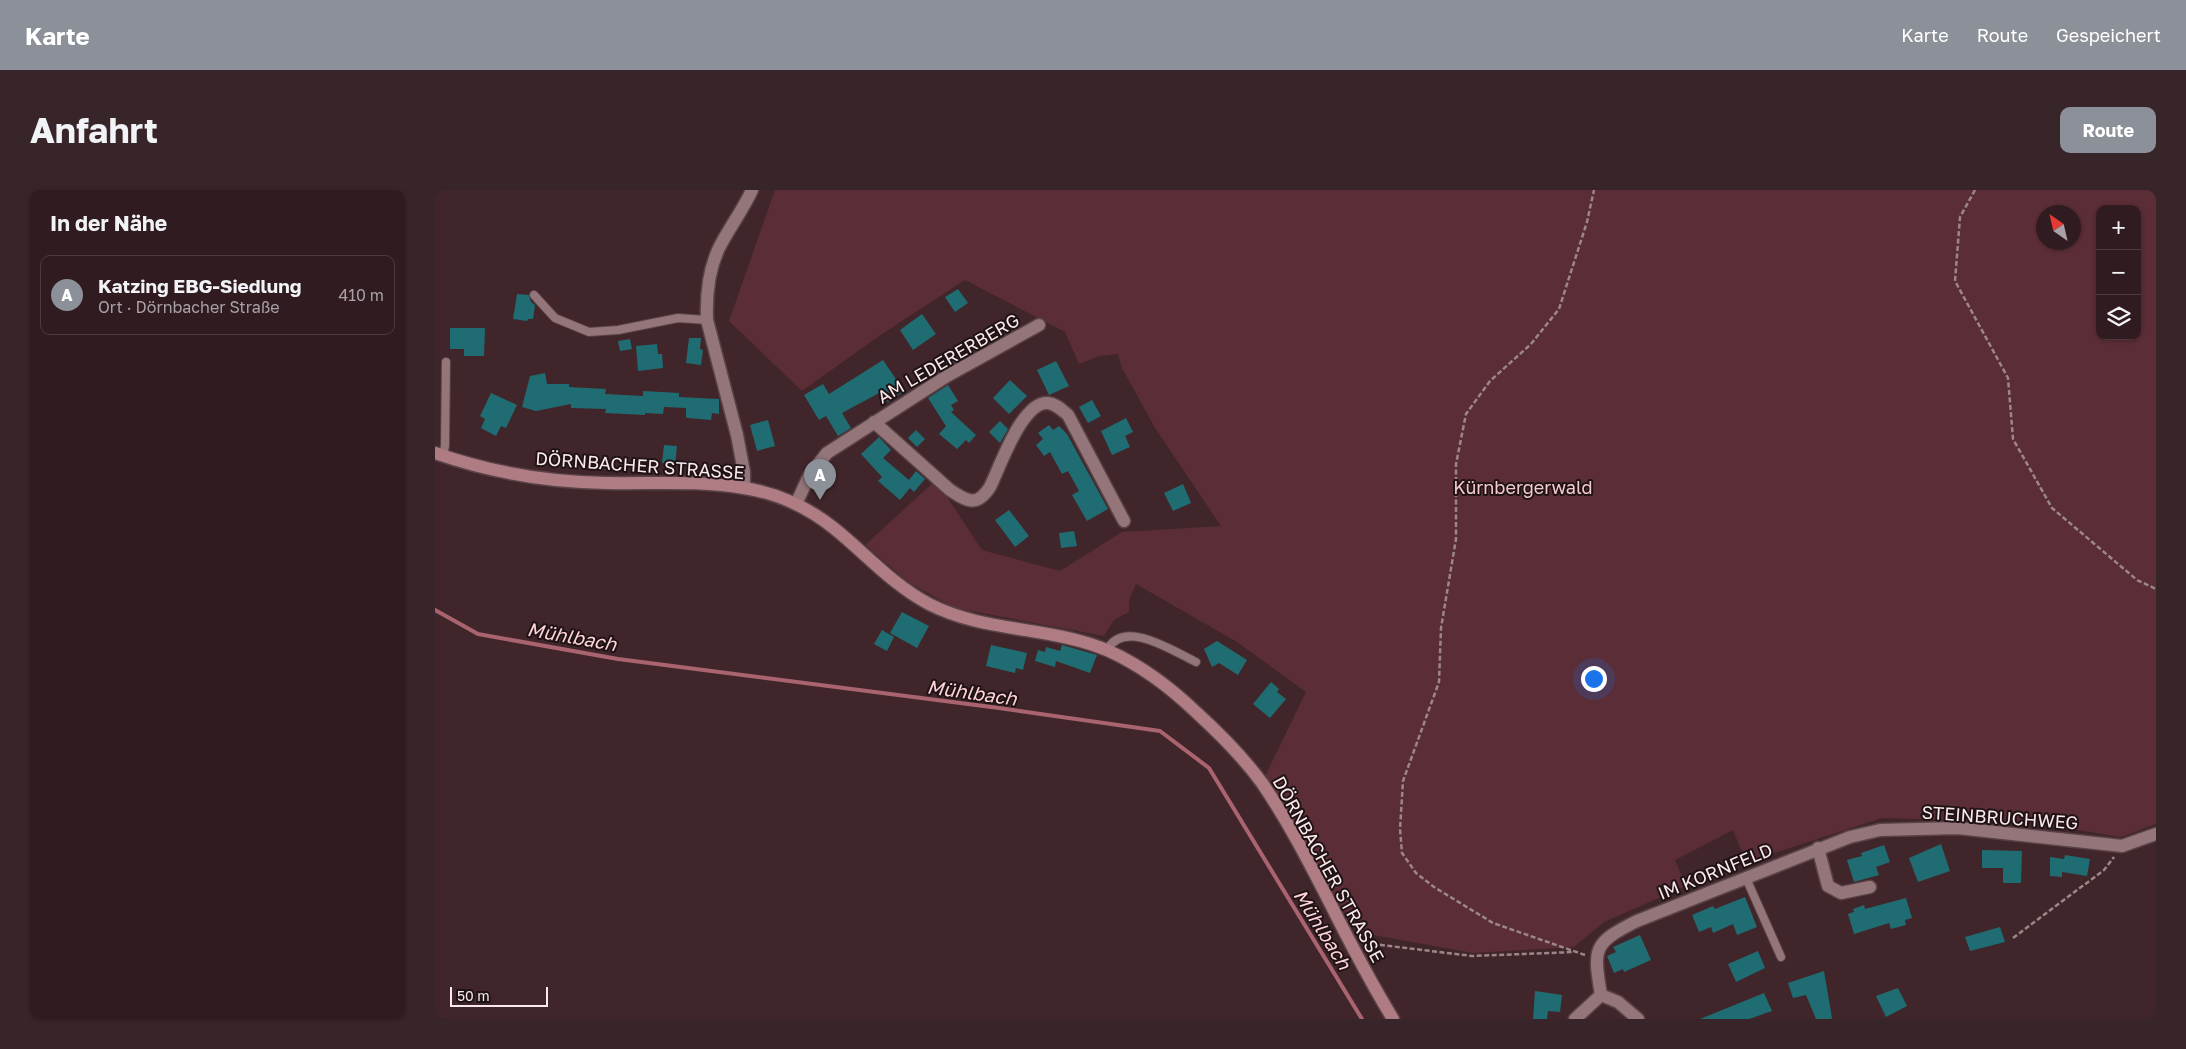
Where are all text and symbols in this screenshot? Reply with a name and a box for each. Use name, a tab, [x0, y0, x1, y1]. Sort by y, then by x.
text: Karte	[25, 21, 90, 50]
text: Karte	[1901, 24, 1949, 46]
text: Route	[1977, 24, 2028, 46]
text: Gespeichert	[2056, 24, 2161, 46]
button: Route	[2060, 107, 2156, 153]
text: Anfahrt	[30, 109, 158, 151]
north arrow	[2036, 205, 2081, 250]
map controls	[2096, 205, 2141, 340]
button: +	[2096, 205, 2141, 250]
text: In der Nähe	[50, 210, 167, 236]
button: −	[2096, 250, 2141, 295]
text: Katzing EBG-Siedlung	[98, 274, 301, 297]
text: A	[61, 285, 73, 305]
text: 410 m	[338, 285, 384, 305]
button: layers	[2096, 295, 2141, 340]
text: Ort · Dörnbacher Straße	[98, 297, 279, 317]
street label: AM LEDERERBERG	[873, 308, 1023, 408]
street label: DÖRNBACHER STRASSE	[535, 447, 745, 483]
pin: A	[804, 459, 836, 500]
park label: Kürnbergerwald	[1453, 476, 1593, 498]
water label: Mühlbach	[526, 617, 620, 655]
your location	[1581, 666, 1607, 692]
water label: Mühlbach	[926, 674, 1019, 710]
street label: DÖRNBACHER STRASSE	[1269, 772, 1389, 966]
street label: STEINBRUCHWEG	[1921, 801, 2079, 833]
street label: IM KORNFELD	[1655, 838, 1775, 904]
water label: Mühlbach	[1289, 885, 1357, 974]
scale bar	[450, 984, 547, 1007]
text: 50 m	[457, 987, 490, 1004]

